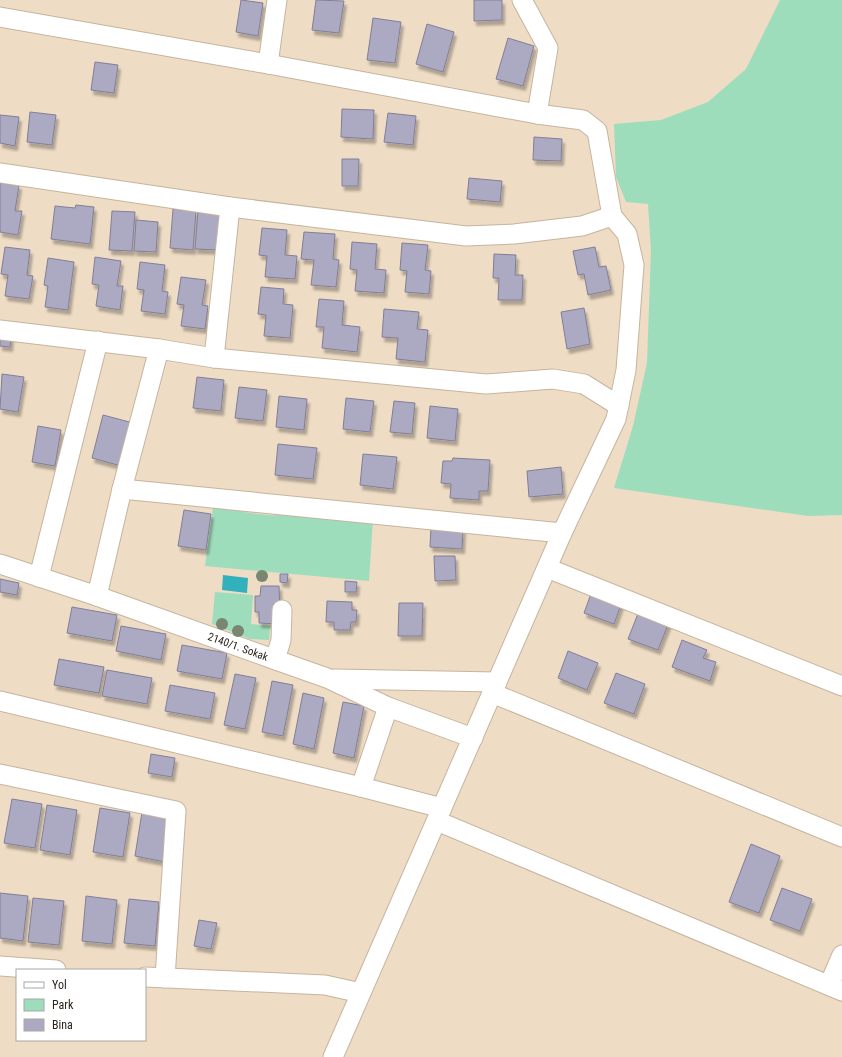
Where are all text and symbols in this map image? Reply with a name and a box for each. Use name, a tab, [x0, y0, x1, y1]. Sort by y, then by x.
street label: 2140/1. Sokak	[206, 630, 270, 663]
legend	[16, 969, 146, 1041]
text: Yol	[52, 978, 67, 992]
text: Park	[52, 998, 74, 1012]
text: Bina	[52, 1018, 73, 1032]

